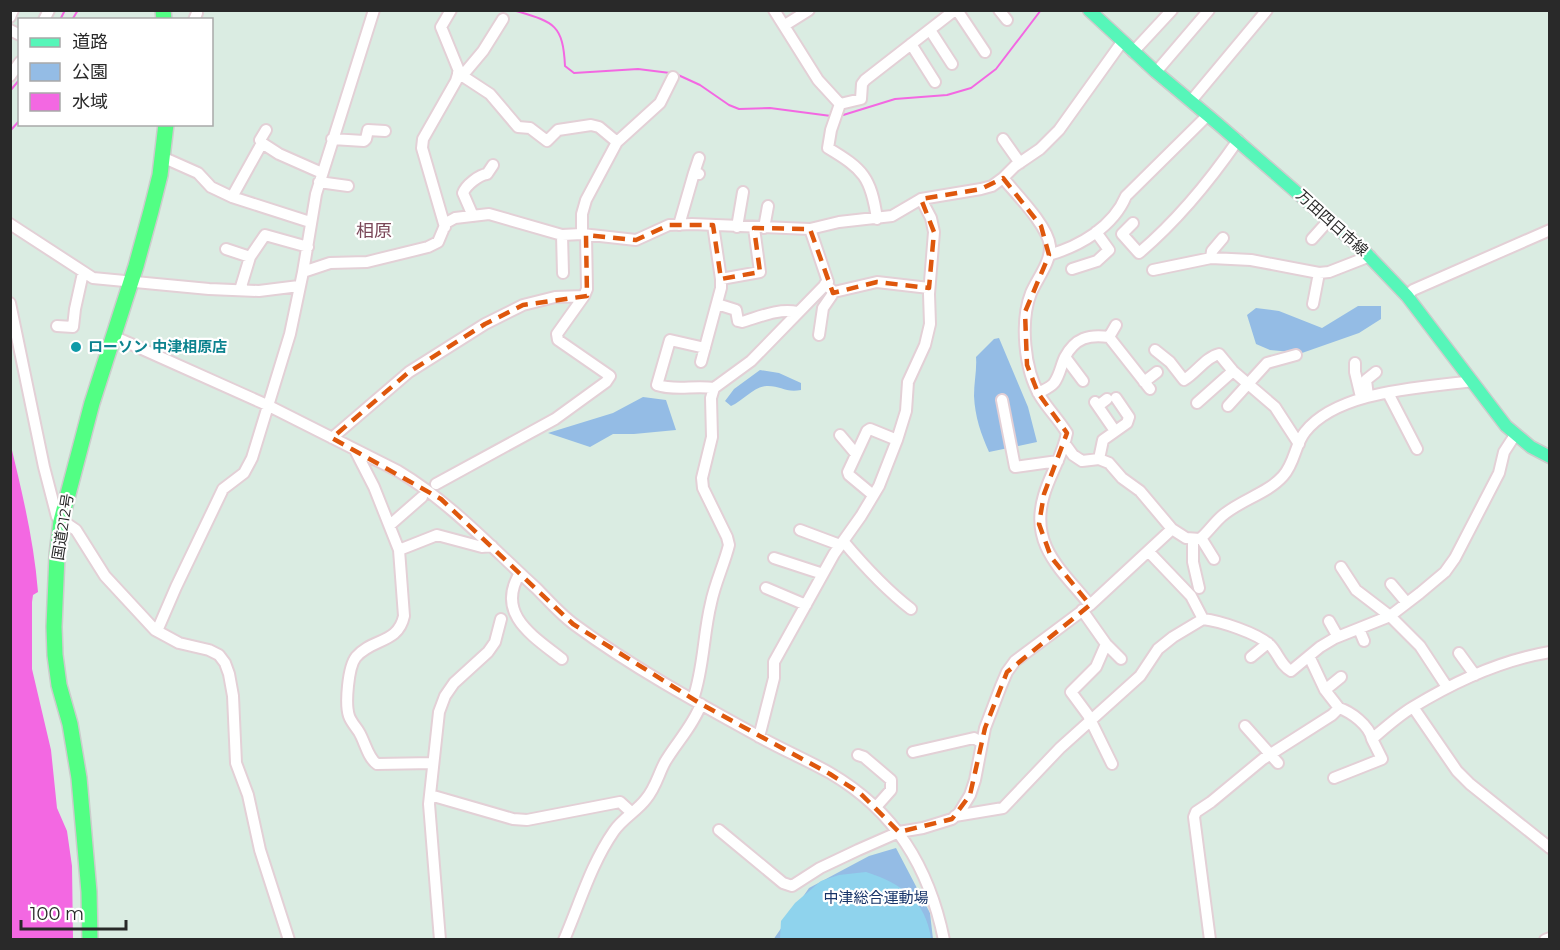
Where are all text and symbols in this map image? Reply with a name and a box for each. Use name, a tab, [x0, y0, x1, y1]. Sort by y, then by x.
legend	[18, 18, 213, 126]
text: 道路	[72, 31, 108, 53]
text: 公園	[72, 61, 108, 83]
text: 水域	[72, 91, 108, 113]
street label: 万田四日市線	[1293, 185, 1372, 260]
district label: 相原	[356, 220, 392, 242]
place label: ローソン 中津相原店	[88, 337, 227, 356]
marker: ローソン 中津相原店	[69, 340, 83, 354]
street label: 国道212号	[48, 492, 77, 562]
park label: 中津総合運動場	[823, 888, 929, 907]
scale bar	[21, 893, 126, 931]
text: 100 m	[30, 903, 84, 925]

